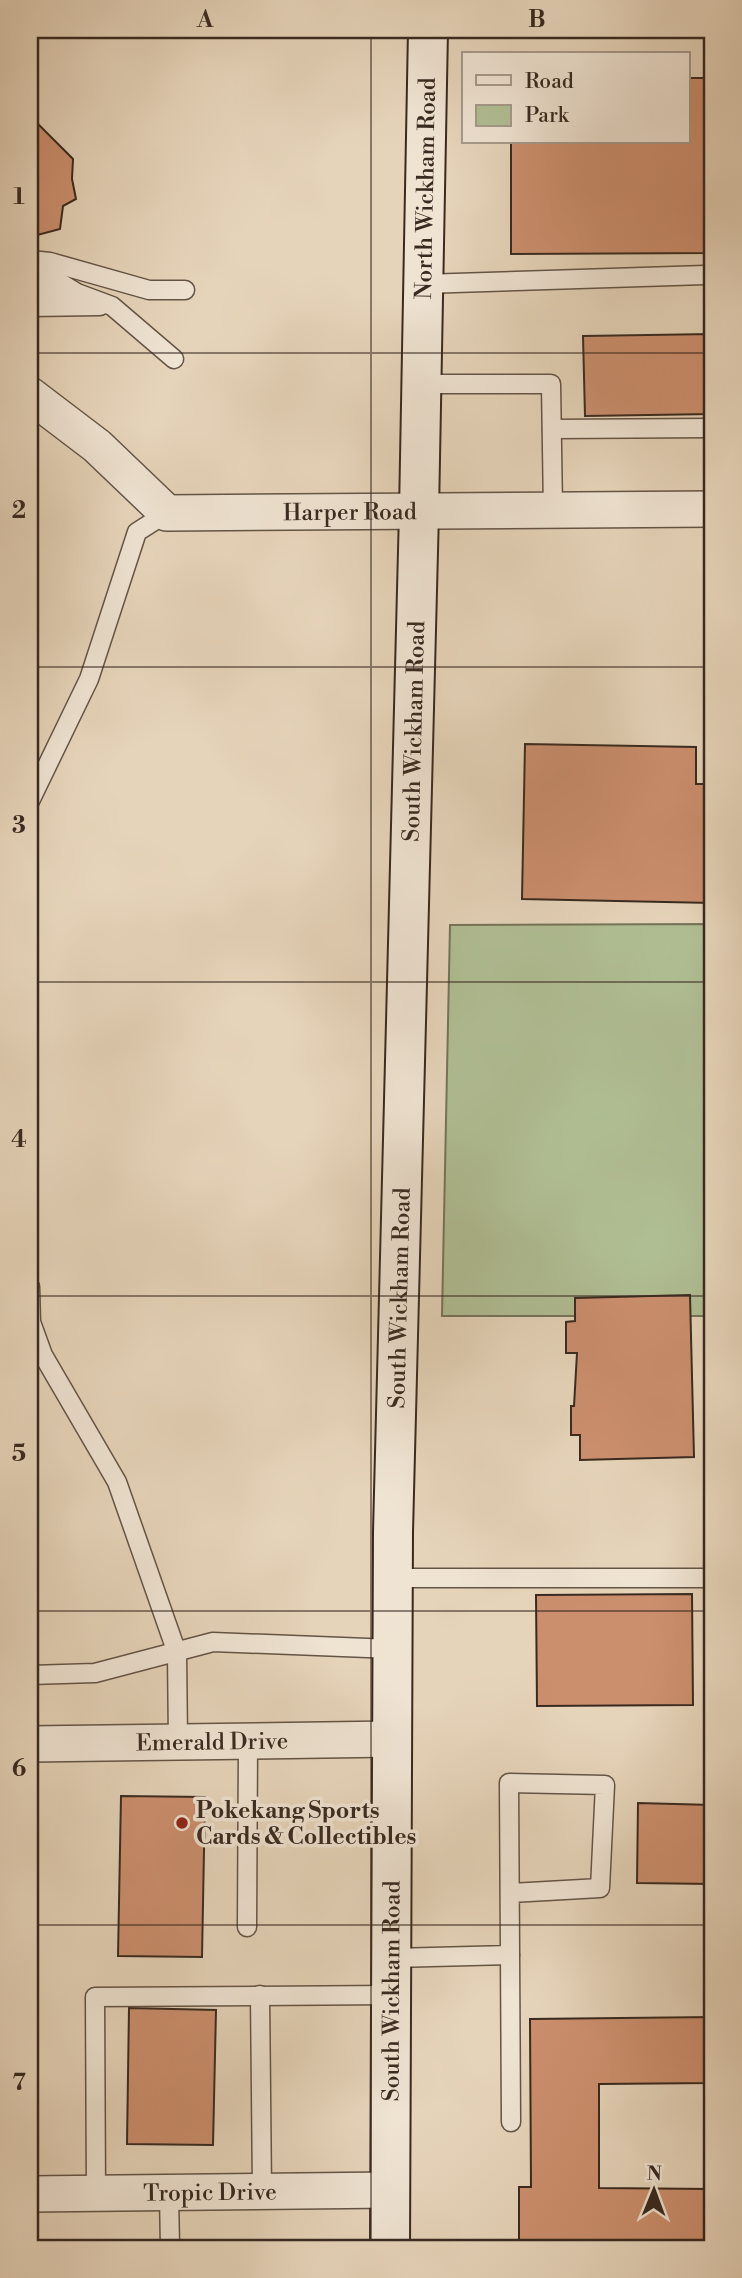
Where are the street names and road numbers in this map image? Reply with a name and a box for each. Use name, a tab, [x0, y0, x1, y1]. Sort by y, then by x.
street label: North Wickham Road	[410, 77, 442, 300]
street label: Harper Road	[283, 498, 417, 527]
street label: South Wickham Road	[398, 620, 431, 842]
street label: South Wickham Road	[383, 1187, 417, 1409]
street label: Emerald Drive	[136, 1727, 288, 1758]
street label: South Wickham Road	[378, 1880, 407, 2102]
street label: Tropic Drive	[143, 2178, 277, 2208]

